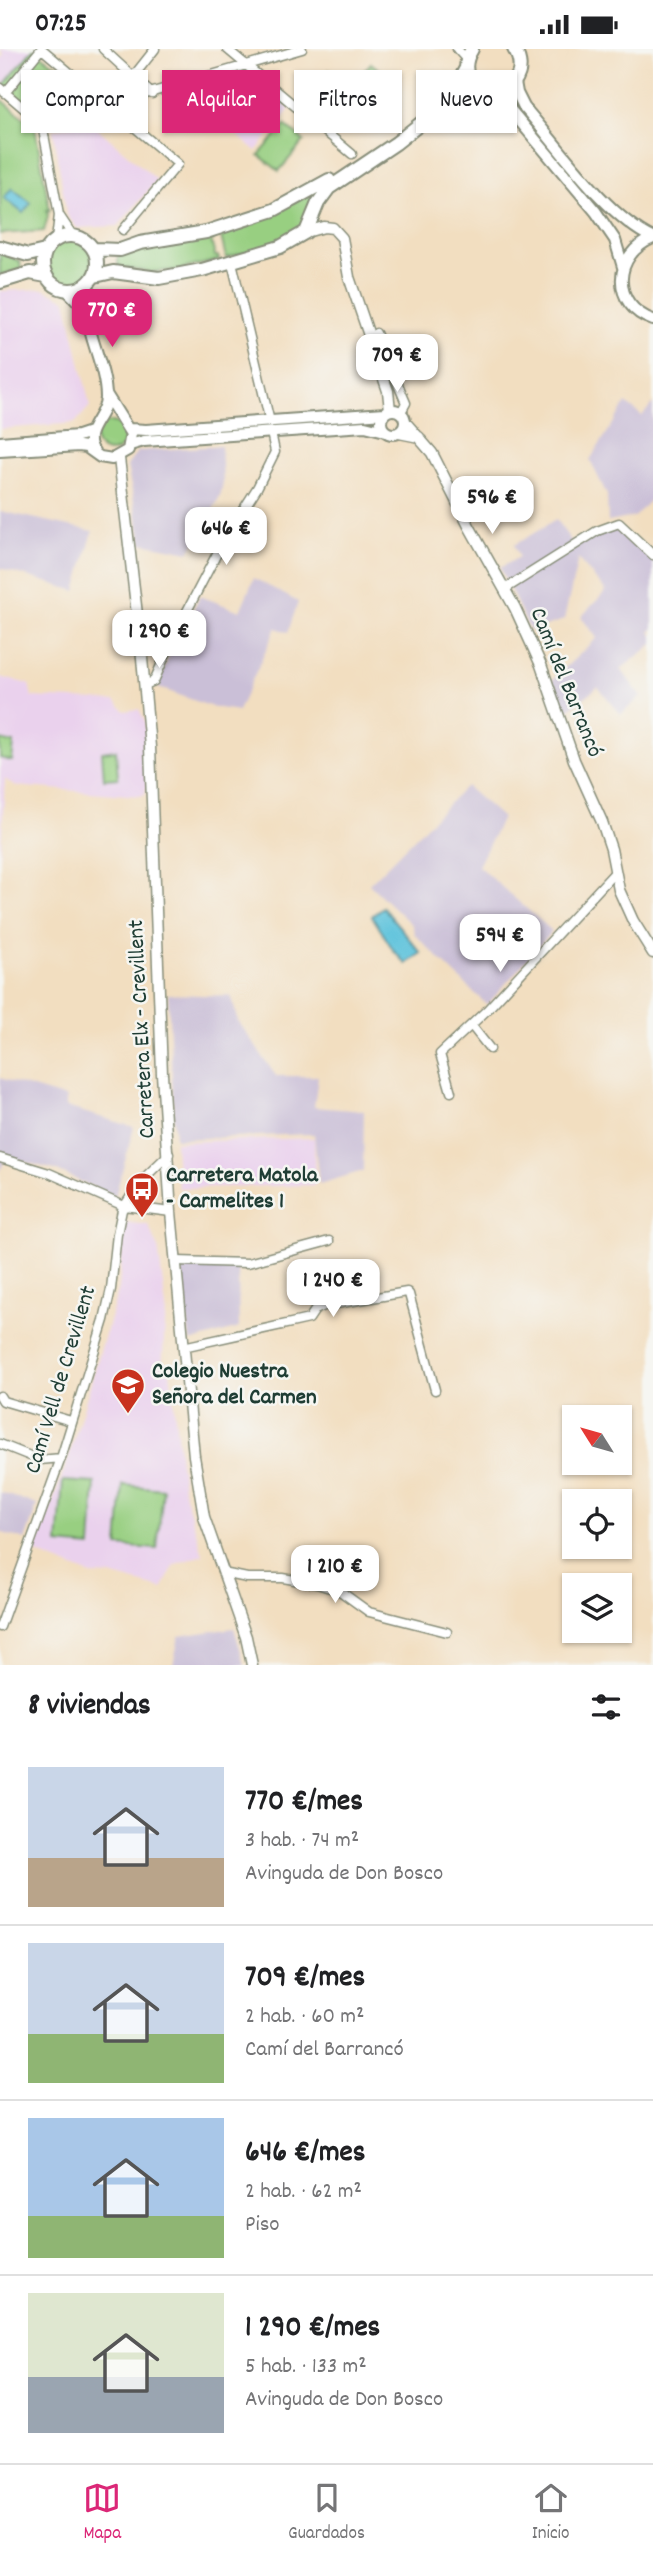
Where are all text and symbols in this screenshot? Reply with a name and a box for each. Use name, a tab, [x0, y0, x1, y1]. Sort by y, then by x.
text: 07:25	[35, 6, 87, 43]
chip: Comprar	[21, 70, 148, 133]
chip: Alquilar	[162, 70, 280, 133]
chip: Filtros	[294, 70, 402, 133]
chip: Nuevo	[416, 70, 517, 133]
pin: 770 €	[63, 289, 161, 349]
text: 770 €	[88, 295, 136, 328]
pin: 709 €	[348, 335, 446, 394]
text: 709 €	[372, 340, 422, 373]
pin: 596 €	[443, 477, 541, 536]
text: 596 €	[467, 482, 517, 515]
pin: 646 €	[177, 507, 275, 567]
text: 646 €	[201, 513, 251, 546]
street label: Camí del Barrancó	[520, 603, 610, 763]
pin: 1 290 €	[94, 611, 224, 670]
text: 1 290 €	[128, 616, 190, 649]
pin: 594 €	[451, 915, 549, 974]
street label: Carretera Elx - Crevillent	[121, 919, 165, 1139]
text: 594 €	[476, 920, 524, 953]
place label: Carretera Matola - Carmelites 1	[166, 1160, 319, 1219]
bus stop icon: Carretera Matola - Carmelites 1	[123, 1170, 161, 1219]
pin: 1 240 €	[268, 1259, 398, 1319]
text: 1 240 €	[303, 1265, 363, 1298]
street label: Camí Vell de Crevillent	[18, 1282, 106, 1478]
place label: Colegio Nuestra Señora del Carmen	[152, 1356, 317, 1415]
school or university icon: Colegio Nuestra Señora del Carmen	[109, 1366, 147, 1415]
north arrow	[562, 1405, 632, 1475]
map controls	[562, 1405, 632, 1643]
button: locate	[562, 1489, 632, 1559]
pin: 1 210 €	[270, 1545, 400, 1605]
text: 1 210 €	[307, 1551, 363, 1584]
button: layers	[562, 1573, 632, 1643]
text: 8 viviendas	[28, 1686, 151, 1729]
icon: filters	[587, 1688, 625, 1726]
text: 770 €/mes	[245, 1782, 363, 1825]
icon: home	[84, 1795, 168, 1879]
text: 3 hab. · 74 m²	[245, 1825, 359, 1858]
text: Avinguda de Don Bosco	[245, 1858, 443, 1891]
text: 709 €/mes	[245, 1958, 365, 2001]
icon: home	[84, 1971, 168, 2055]
text: 2 hab. · 60 m²	[245, 2001, 364, 2034]
text: Camí del Barrancó	[245, 2034, 404, 2067]
text: 646 €/mes	[245, 2133, 365, 2176]
icon: home	[84, 2146, 168, 2230]
text: 2 hab. · 62 m²	[245, 2176, 362, 2209]
text: Piso	[245, 2209, 280, 2242]
text: 1 290 €/mes	[245, 2308, 380, 2351]
icon: home	[84, 2321, 168, 2405]
text: 5 hab. · 133 m²	[245, 2351, 367, 2384]
text: Avinguda de Don Bosco	[245, 2384, 443, 2417]
tab: Mapa	[83, 2479, 121, 2548]
tab: Guardados	[288, 2479, 365, 2548]
tab: Inicio	[532, 2479, 570, 2548]

